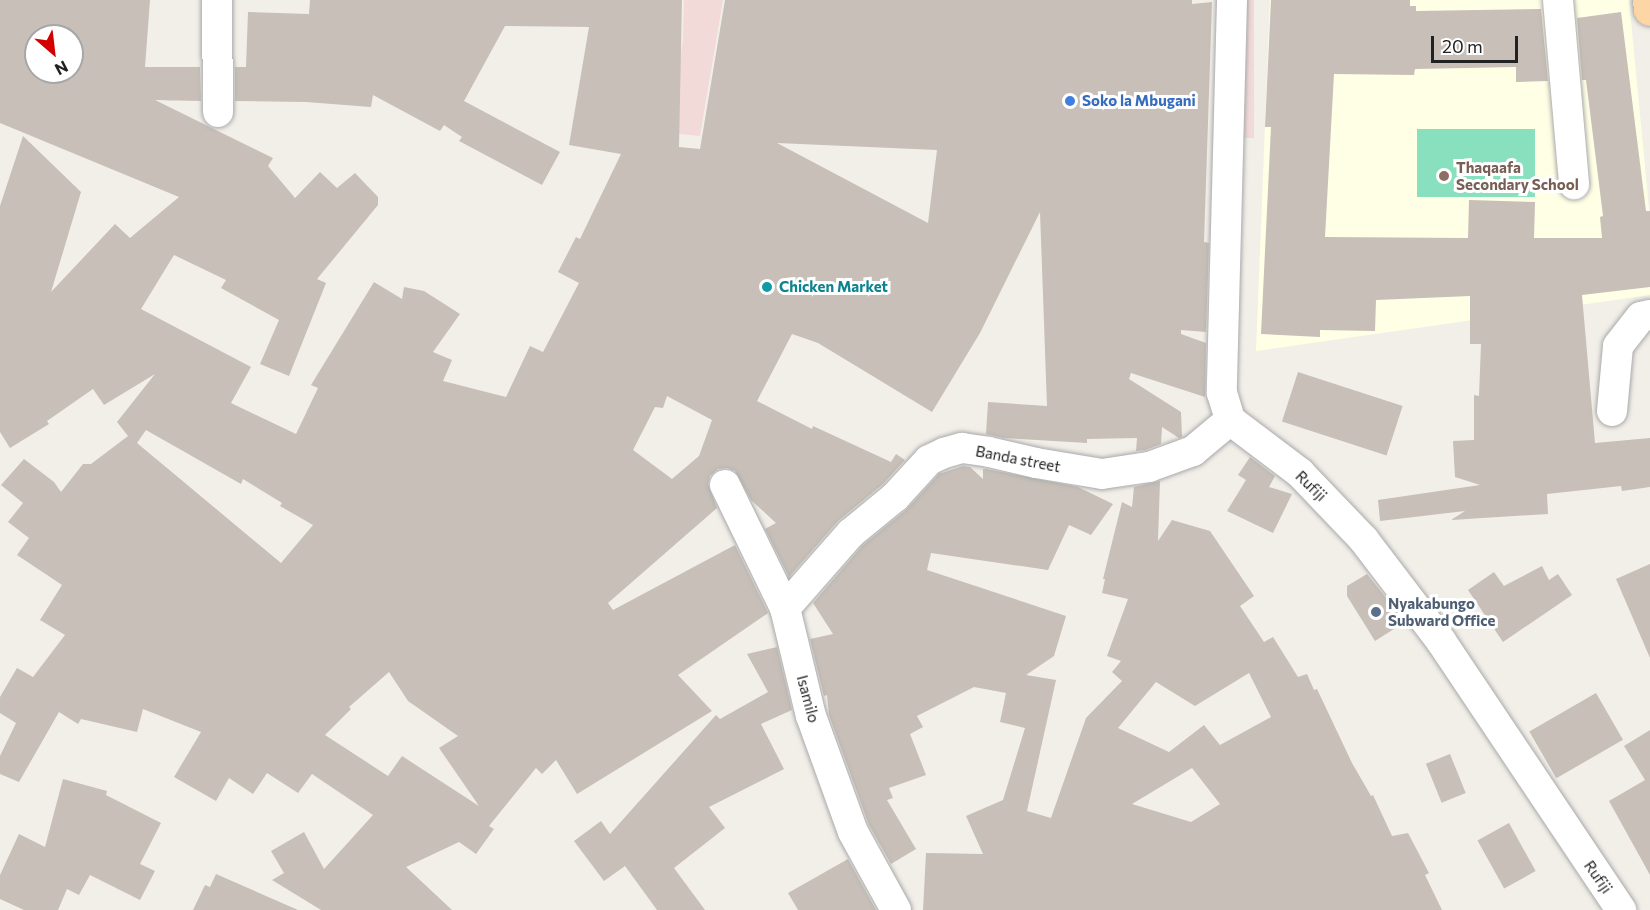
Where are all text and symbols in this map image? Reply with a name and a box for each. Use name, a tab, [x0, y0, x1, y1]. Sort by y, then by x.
north arrow	[24, 24, 84, 84]
scale bar	[1434, 24, 1521, 62]
text: 20 m	[1442, 35, 1483, 57]
text: N	[52, 57, 72, 80]
place label: Soko la Mbugani	[1082, 92, 1196, 110]
marker: Soko la Mbugani	[1063, 94, 1077, 108]
place label: Thaqaafa Secondary School	[1456, 158, 1579, 193]
marker: Thaqaafa Secondary School	[1437, 169, 1451, 183]
place label: Chicken Market	[779, 278, 888, 296]
marker: Chicken Market	[760, 280, 774, 294]
street label: Banda street	[974, 442, 1062, 476]
street label: Rufiji	[1292, 467, 1330, 505]
place label: Nyakabungo Subward Office	[1388, 594, 1495, 629]
marker: Nyakabungo Subward Office	[1369, 605, 1383, 619]
street label: Isamilo	[793, 673, 823, 725]
street label: Rufiji	[1580, 857, 1616, 897]

